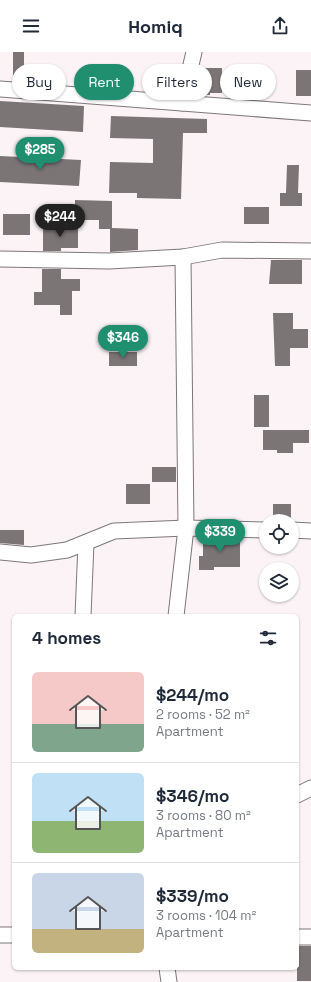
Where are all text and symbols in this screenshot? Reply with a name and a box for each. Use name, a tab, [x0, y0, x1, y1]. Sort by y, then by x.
icon: menu	[20, 15, 42, 37]
text: Homiq	[128, 15, 183, 38]
icon: share	[269, 15, 291, 37]
chip: Buy	[12, 64, 66, 100]
chip: Rent	[74, 64, 134, 100]
chip: Filters	[142, 64, 212, 100]
chip: New	[220, 64, 276, 100]
pin: $285	[16, 137, 64, 171]
text: $285	[24, 141, 56, 158]
pin: $244	[36, 204, 84, 238]
text: $244	[44, 208, 76, 225]
pin: $346	[99, 325, 147, 359]
text: $346	[107, 329, 139, 346]
map controls	[259, 514, 299, 602]
button: locate	[259, 514, 299, 554]
pin: $339	[196, 519, 244, 553]
text: $339	[204, 523, 236, 540]
button: layers	[259, 562, 299, 602]
text: 4 homes	[32, 627, 101, 649]
icon: filters	[257, 627, 279, 649]
text: $244/mo	[156, 684, 229, 706]
icon: home	[64, 688, 112, 736]
text: 2 rooms · 52 m²	[156, 706, 250, 723]
text: Apartment	[156, 723, 224, 740]
text: $346/mo	[156, 785, 229, 807]
icon: home	[64, 789, 112, 837]
text: 3 rooms · 80 m²	[156, 807, 251, 824]
text: Apartment	[156, 824, 224, 841]
text: $339/mo	[156, 885, 229, 907]
icon: home	[64, 889, 112, 937]
text: 3 rooms · 104 m²	[156, 907, 256, 924]
text: Apartment	[156, 924, 224, 941]

